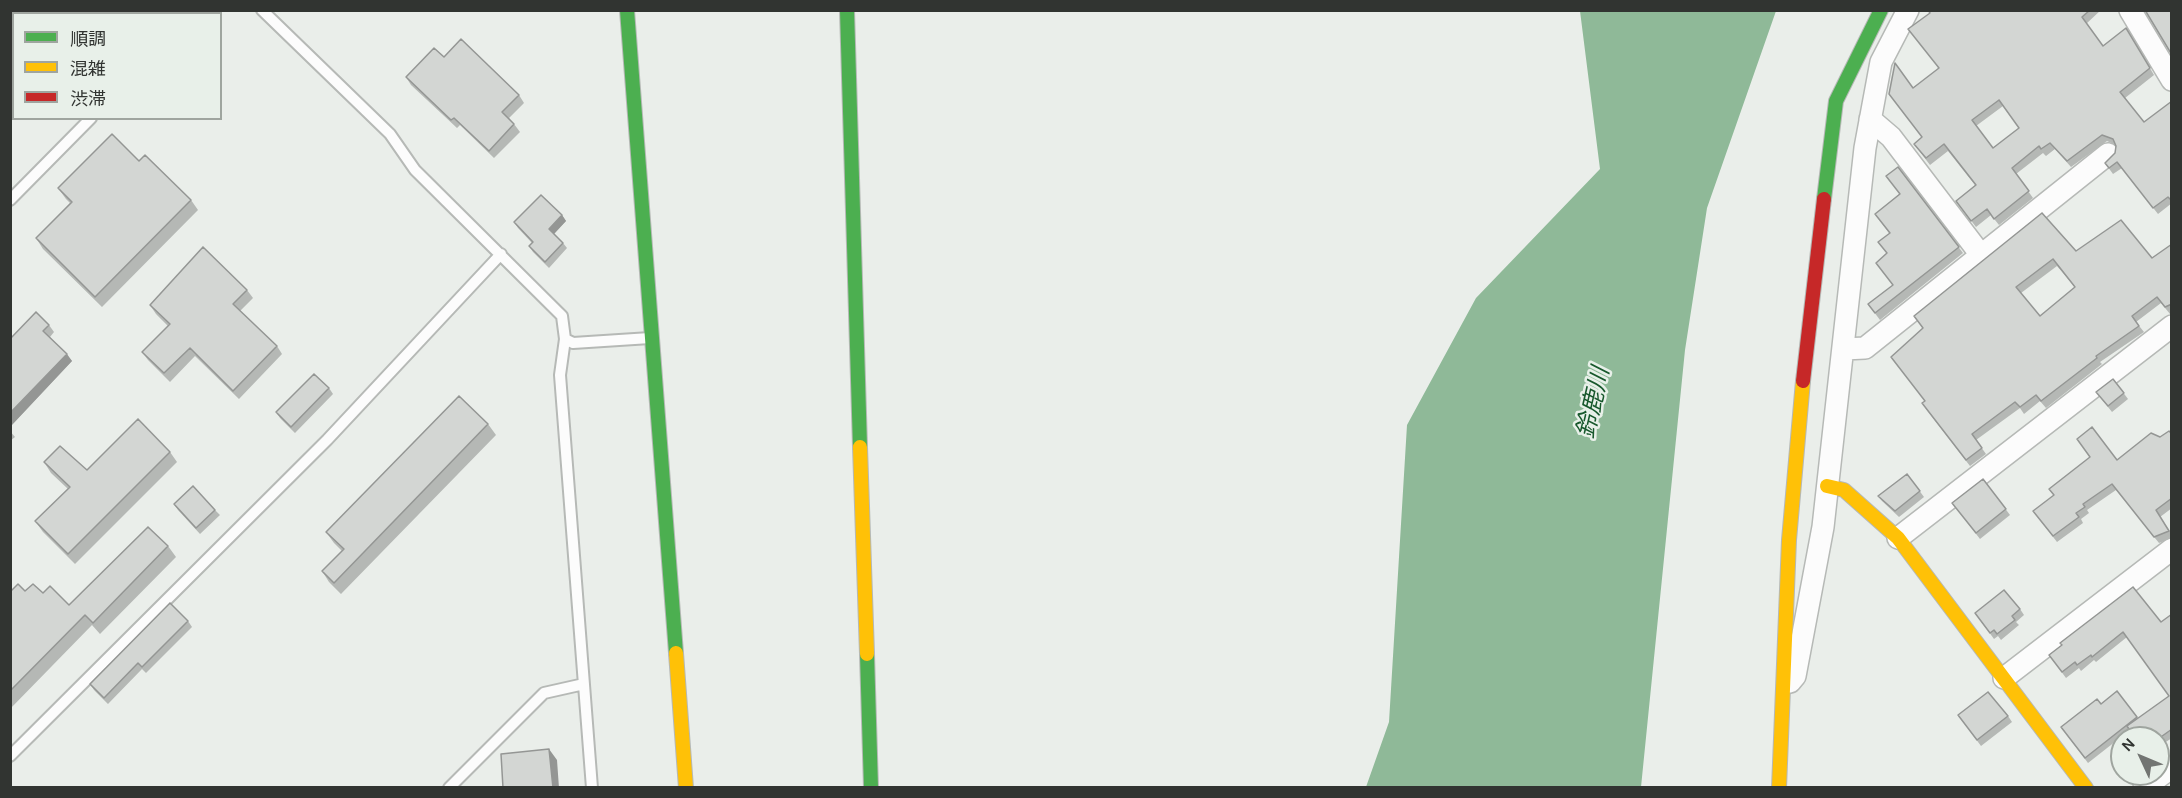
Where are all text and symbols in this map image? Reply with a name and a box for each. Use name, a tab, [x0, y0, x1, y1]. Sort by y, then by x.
legend	[12, 12, 222, 120]
text: 順調	[70, 28, 106, 50]
text: 混雑	[70, 58, 106, 80]
text: 渋滞	[70, 88, 106, 110]
water label: 鈴鹿川	[1572, 365, 1616, 441]
north arrow	[2110, 726, 2170, 786]
text: N	[2117, 734, 2139, 755]

